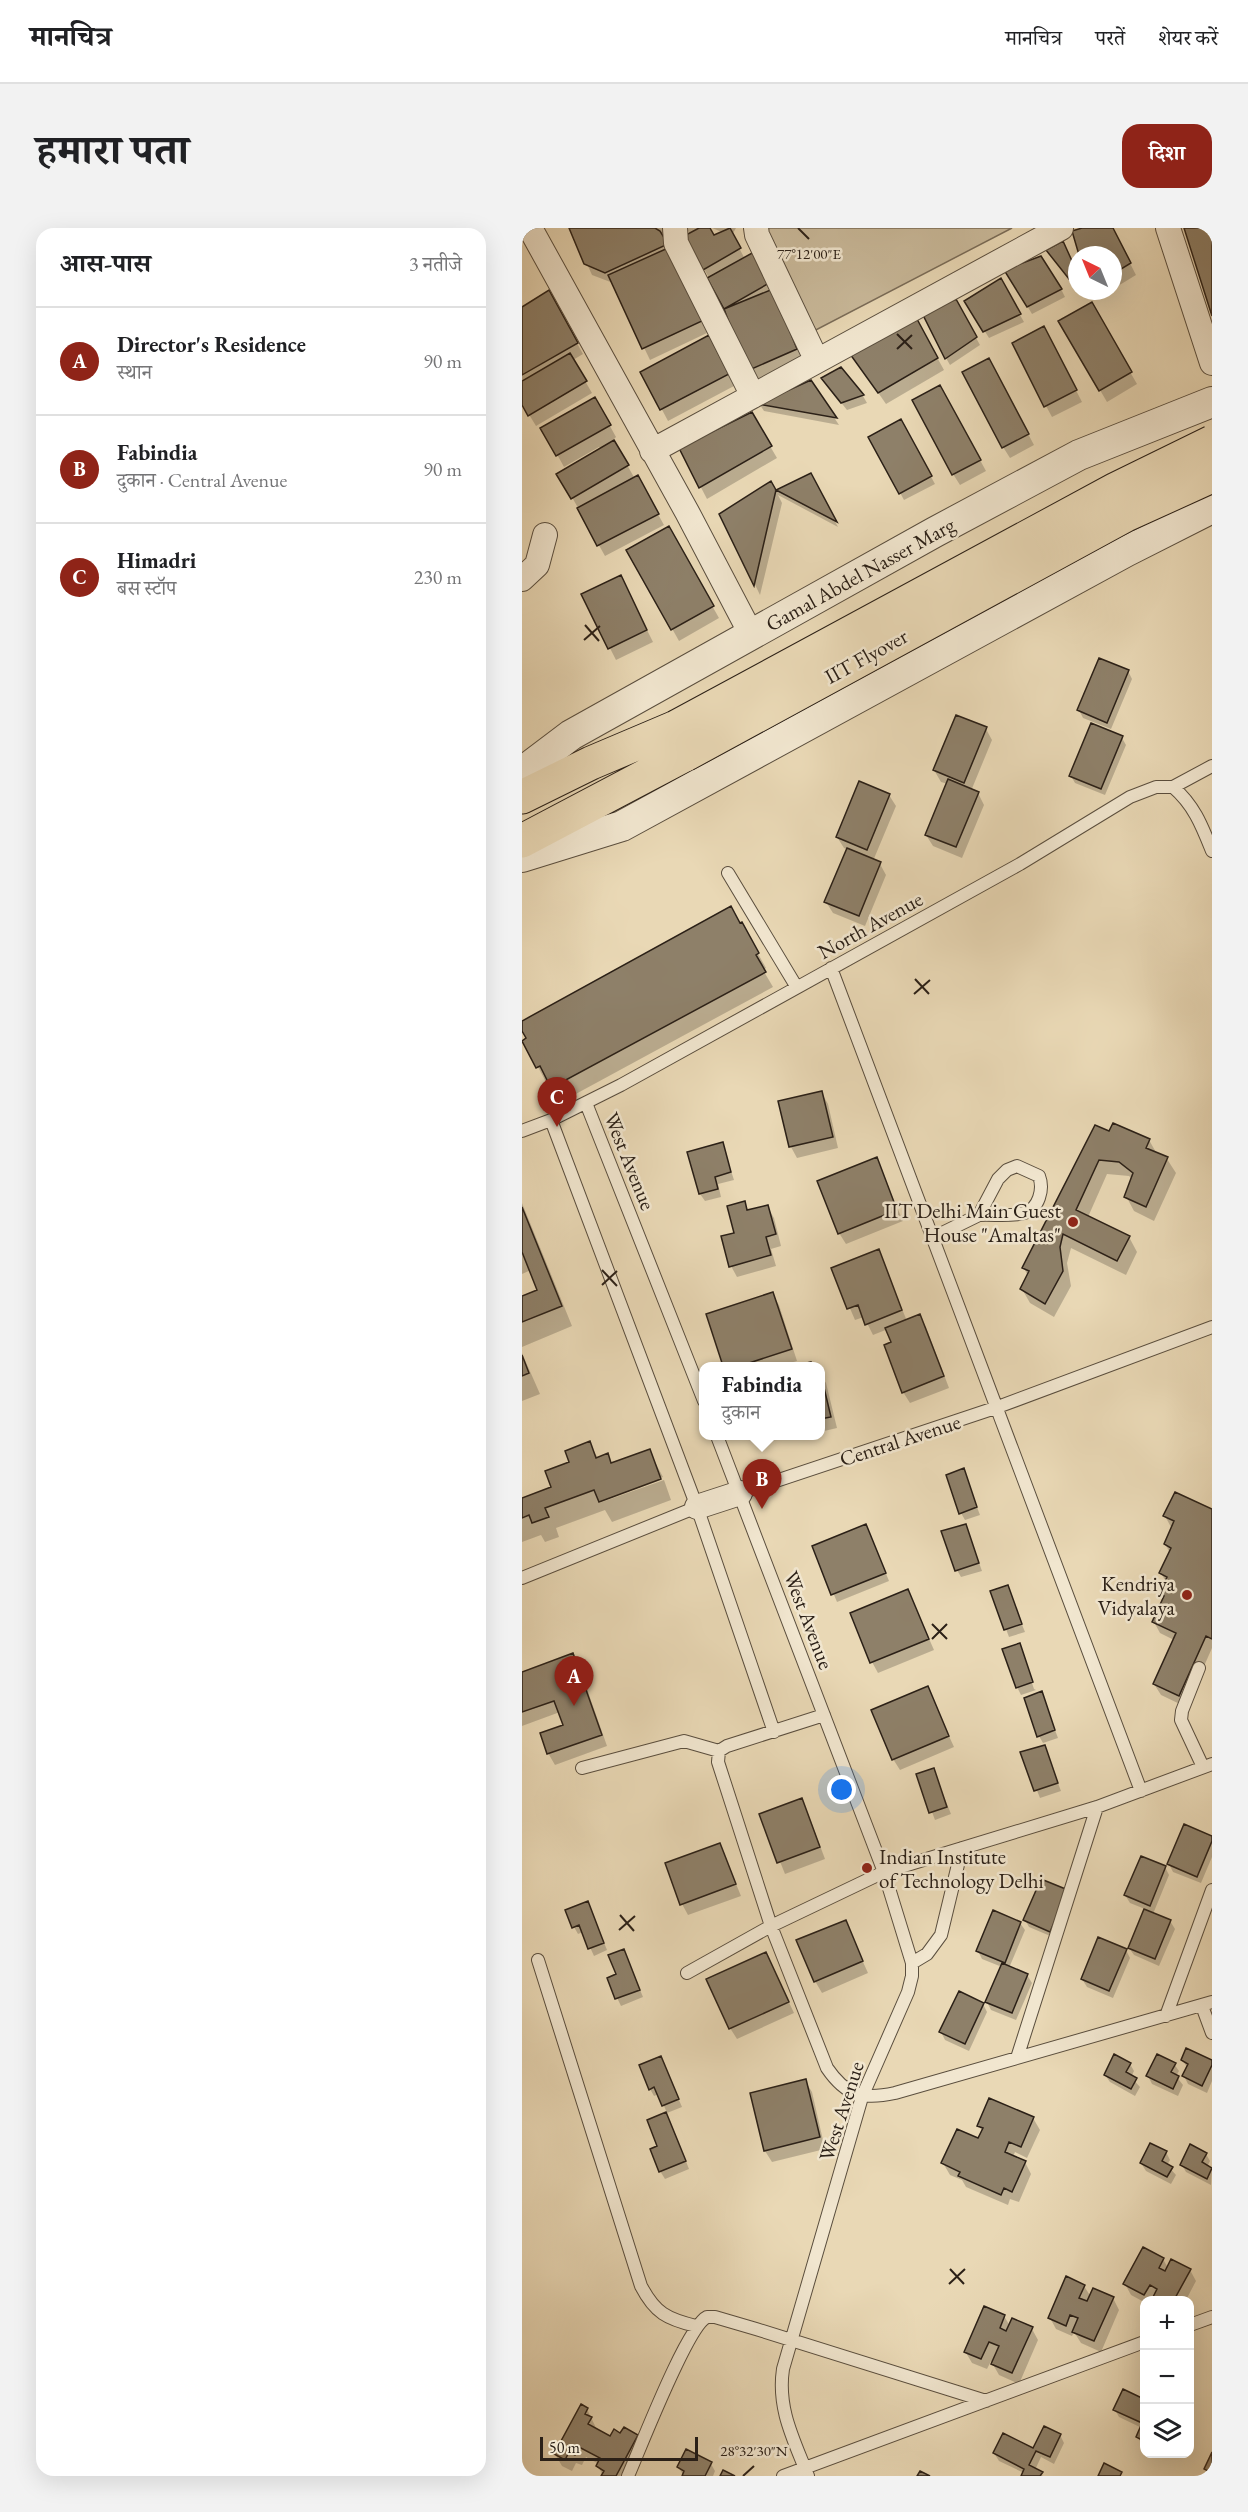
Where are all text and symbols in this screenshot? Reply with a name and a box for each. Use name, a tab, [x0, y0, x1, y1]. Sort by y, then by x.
text: मानचित्र	[30, 18, 112, 54]
text: मानचित्र	[1005, 24, 1062, 51]
text: परतें	[1095, 24, 1125, 51]
text: शेयर करें	[1158, 24, 1218, 51]
text: हमारा पता	[36, 122, 189, 177]
button: दिशा	[1122, 124, 1212, 188]
text: 77°12'00"E	[777, 244, 842, 263]
text: आस-पास	[60, 246, 151, 280]
north arrow	[1068, 246, 1122, 300]
text: 3 नतीजे	[409, 251, 462, 277]
text: Director's Residence	[117, 330, 306, 359]
text: A	[72, 348, 87, 374]
text: 90 m	[423, 348, 462, 374]
text: स्थान	[117, 359, 152, 385]
text: Fabindia	[117, 438, 197, 467]
text: B	[73, 456, 86, 482]
text: 90 m	[423, 456, 462, 482]
text: दुकान · Central Avenue	[117, 467, 287, 493]
street label: Gamal Abdel Nasser Marg	[761, 510, 960, 637]
text: Himadri	[117, 546, 196, 575]
text: C	[72, 564, 87, 590]
text: 230 m	[414, 564, 462, 590]
text: बस स्टॉप	[117, 575, 176, 601]
street label: IIT Flyover	[820, 622, 912, 690]
street label: North Avenue	[813, 885, 927, 965]
pin: C	[537, 1078, 576, 1127]
street label: West Avenue	[598, 1108, 662, 1214]
place label: IIT Delhi Main Guest House "Amaltas"	[884, 1197, 1061, 1248]
marker: IIT Delhi Main Guest House "Amaltas"	[1066, 1215, 1080, 1229]
popup	[699, 1362, 825, 1440]
text: Fabindia	[722, 1370, 802, 1399]
text: दुकान	[722, 1399, 761, 1425]
street label: Central Avenue	[836, 1408, 964, 1472]
pin: B	[742, 1460, 782, 1509]
street label: West Avenue	[778, 1567, 840, 1673]
place label: Kendriya Vidyalaya	[1098, 1570, 1176, 1621]
marker: Kendriya Vidyalaya	[1180, 1588, 1194, 1602]
pin: A	[554, 1656, 594, 1706]
your location	[827, 1775, 856, 1804]
place label: Indian Institute of Technology Delhi	[879, 1843, 1044, 1894]
marker: Indian Institute of Technology Delhi	[860, 1861, 874, 1875]
street label: West Avenue	[812, 2058, 870, 2164]
map controls	[1140, 2296, 1194, 2458]
button: +	[1140, 2296, 1194, 2350]
button: −	[1140, 2350, 1194, 2404]
button: layers	[1140, 2404, 1194, 2458]
scale bar	[540, 2434, 698, 2462]
text: 50 m	[549, 2437, 580, 2458]
text: 28°32'30"N	[720, 2441, 788, 2460]

